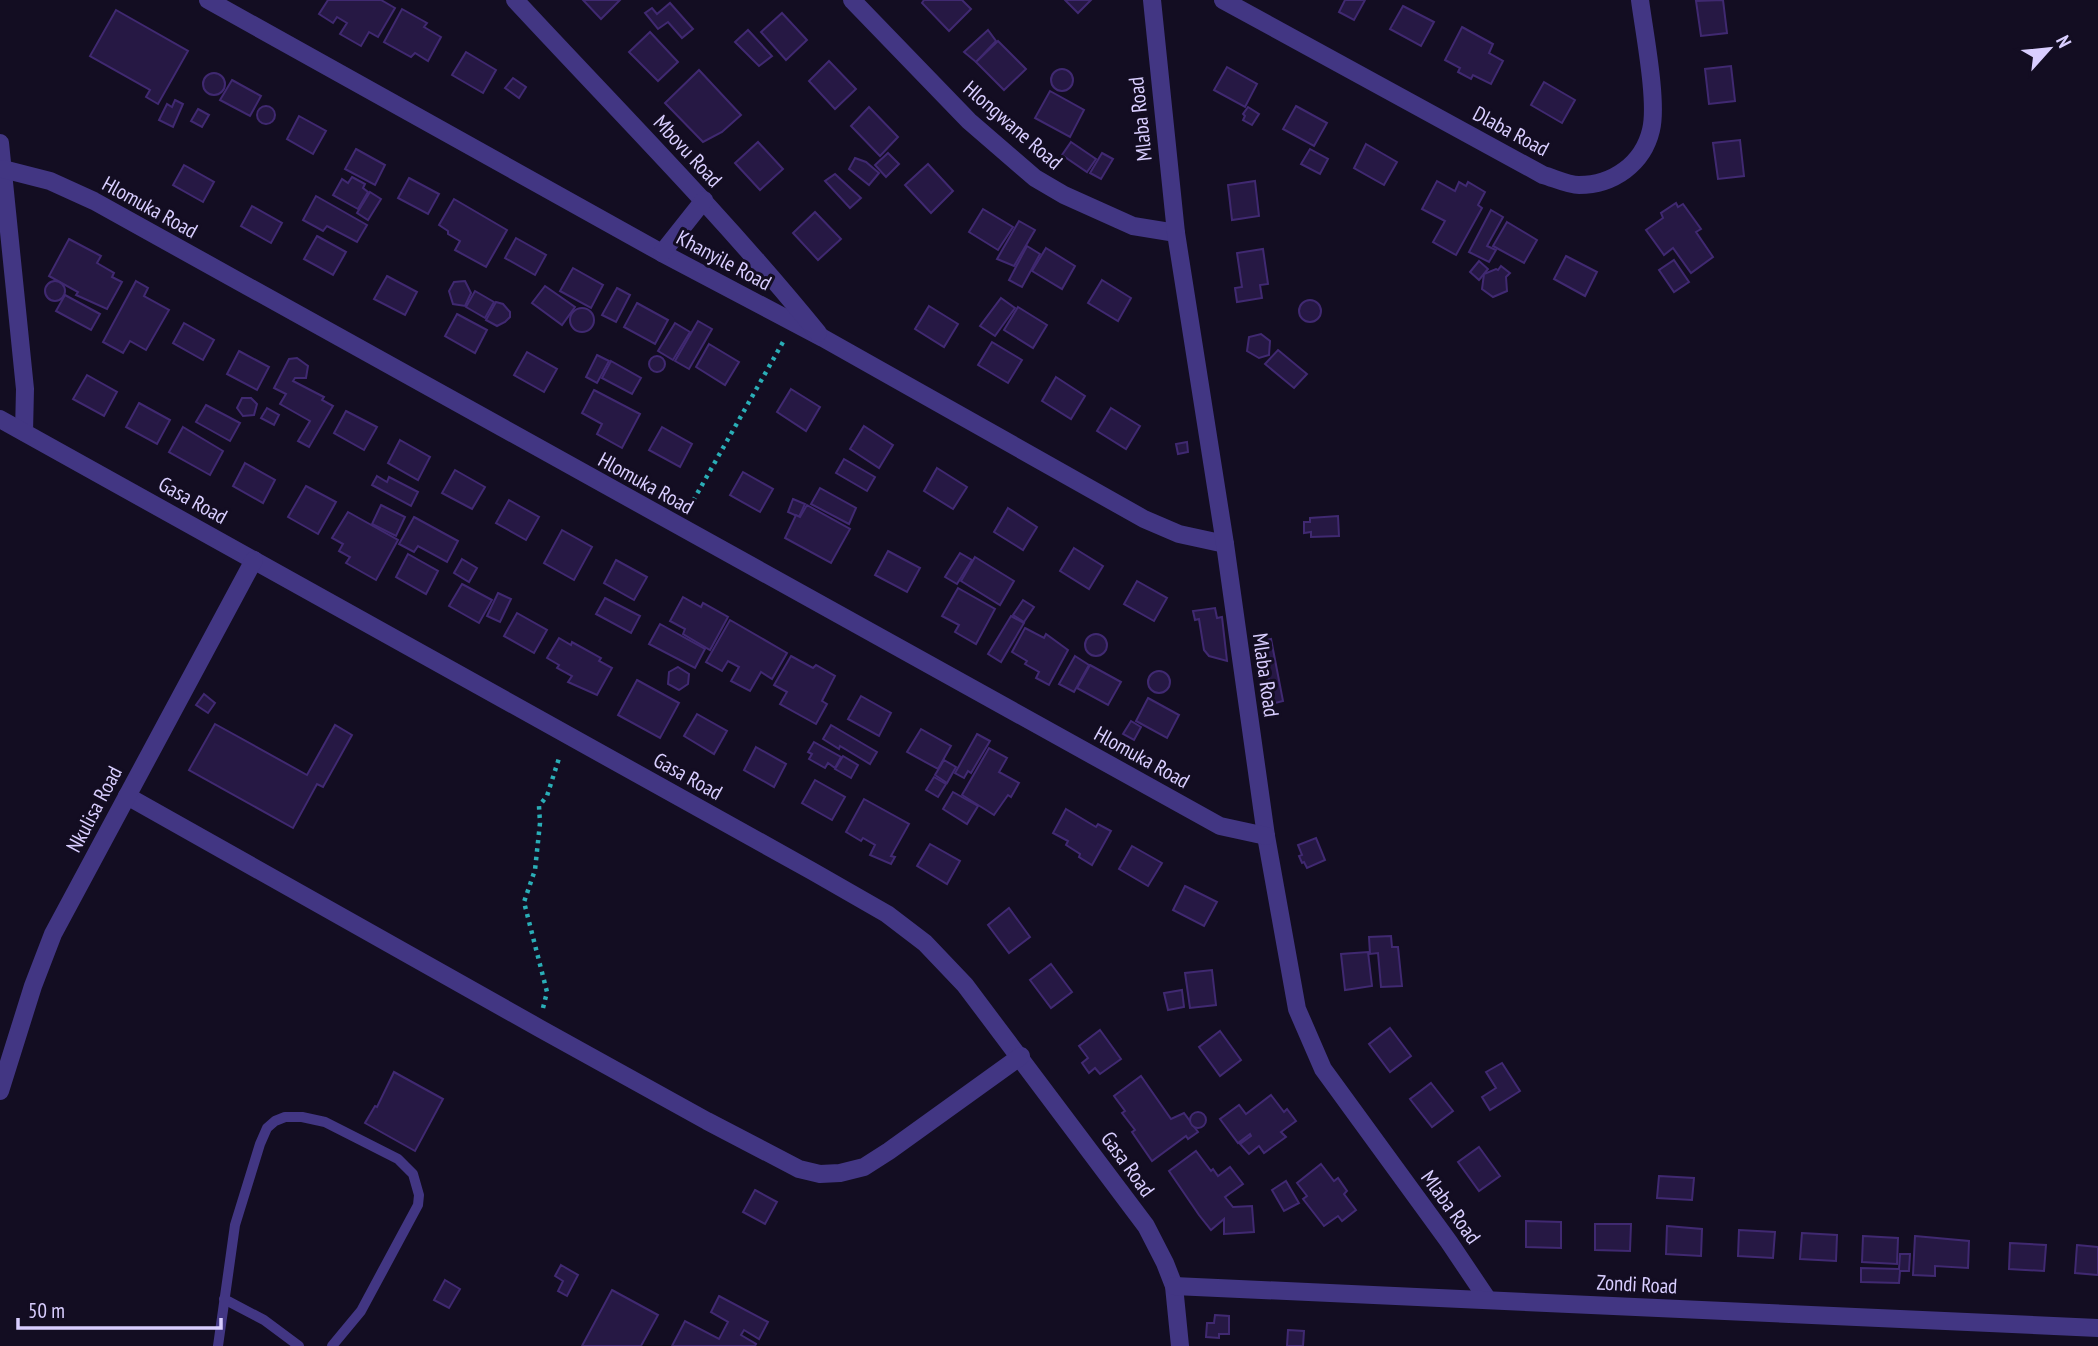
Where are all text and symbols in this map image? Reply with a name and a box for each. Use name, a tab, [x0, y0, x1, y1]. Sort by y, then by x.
north arrow	[2014, 14, 2084, 84]
text: N	[2051, 31, 2077, 51]
street label: Hlongwane Road	[958, 75, 1068, 175]
street label: Mlaba Road	[1122, 76, 1158, 162]
street label: Dlaba Road	[1468, 100, 1554, 162]
street label: Mbovu Road	[648, 109, 728, 193]
street label: Hlomuka Road	[98, 170, 202, 244]
street label: Khanyile Road	[672, 224, 776, 296]
street label: Hlomuka Road	[594, 446, 698, 520]
street label: Gasa Road	[154, 470, 232, 530]
street label: Mlaba Road	[1247, 631, 1285, 719]
street label: Hlomuka Road	[1090, 720, 1194, 794]
street label: Gasa Road	[649, 746, 727, 806]
street label: Nkulisa Road	[60, 761, 128, 857]
street label: Gasa Road	[1095, 1126, 1161, 1202]
street label: Mlaba Road	[1415, 1165, 1487, 1249]
street label: Zondi Road	[1596, 1268, 1678, 1300]
scale bar	[18, 1286, 220, 1330]
text: 50 m	[28, 1297, 65, 1324]

